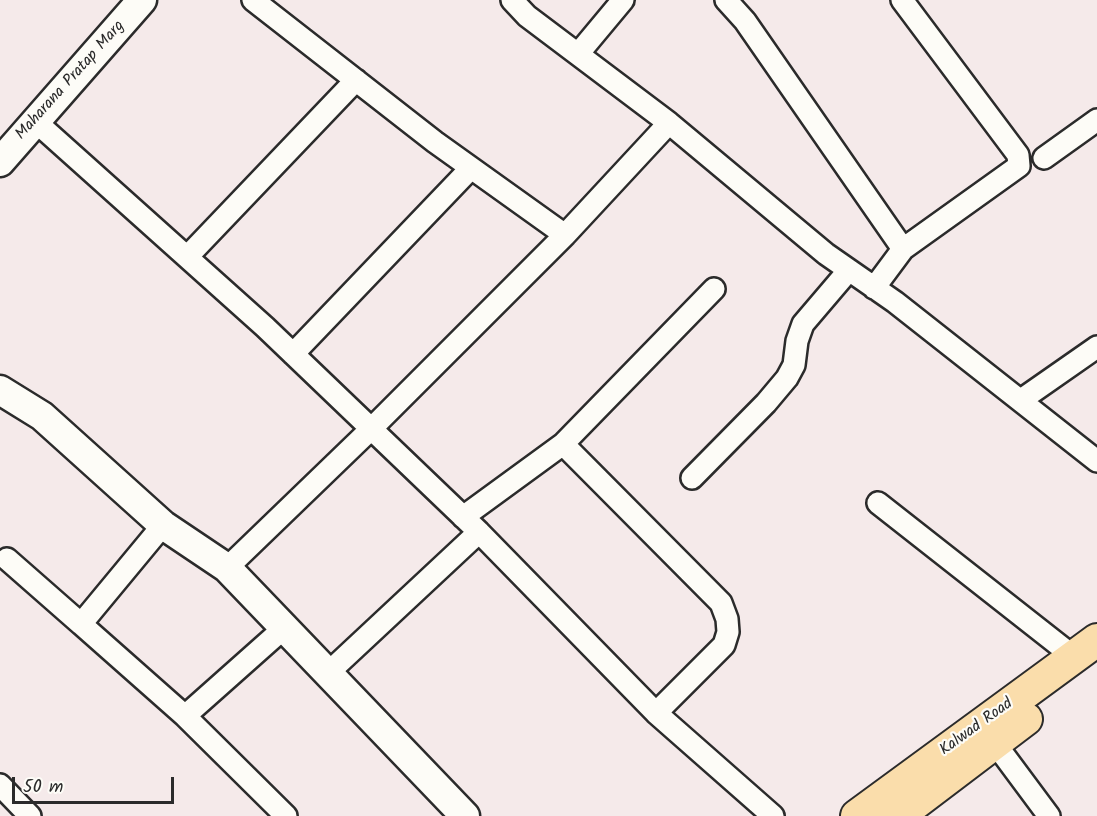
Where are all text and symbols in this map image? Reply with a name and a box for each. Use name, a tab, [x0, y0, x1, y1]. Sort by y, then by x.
street label: Maharana Pratap Marg	[12, 17, 130, 145]
street label: Kalwad Road	[937, 695, 1017, 761]
scale bar	[15, 765, 177, 803]
text: 50 m	[23, 773, 63, 802]

